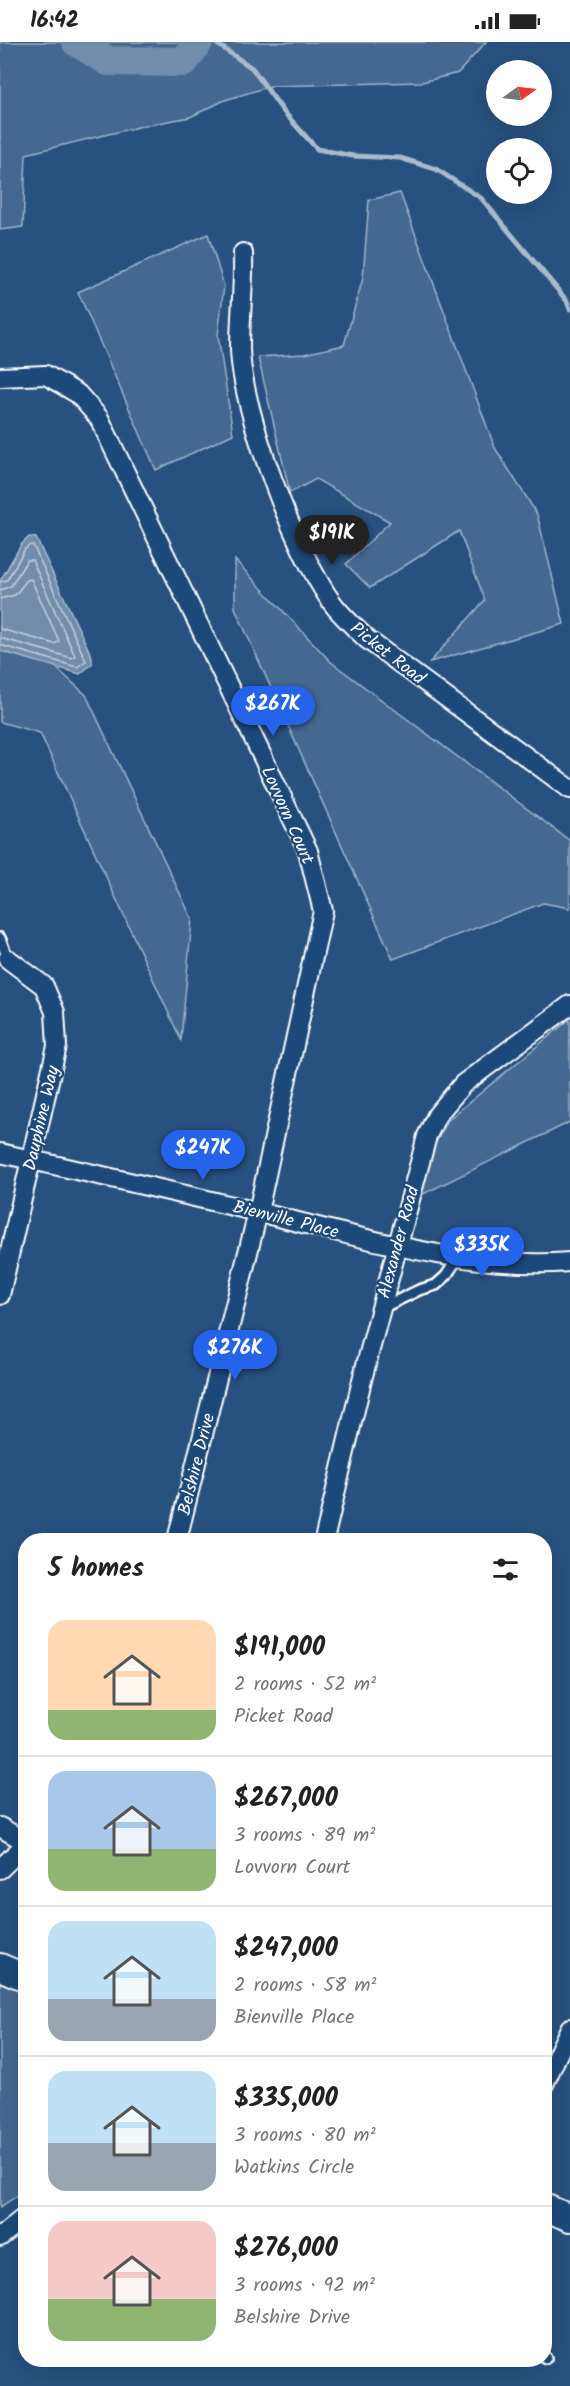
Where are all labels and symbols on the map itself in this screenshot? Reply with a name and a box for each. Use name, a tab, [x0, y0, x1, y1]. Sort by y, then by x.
north arrow	[486, 60, 552, 126]
pin: $191K	[290, 515, 374, 566]
street label: Picket Road	[343, 615, 432, 694]
pin: $267K	[231, 686, 315, 737]
street label: Lovvorn Court	[252, 762, 322, 870]
street label: Dauphine Way	[16, 1062, 69, 1174]
pin: $247K	[161, 1130, 245, 1181]
street label: Alexander Road	[370, 1182, 429, 1302]
street label: Bienville Place	[230, 1193, 342, 1248]
pin: $335K	[440, 1227, 524, 1278]
pin: $276K	[193, 1330, 277, 1381]
street label: Belshire Drive	[171, 1410, 224, 1519]

